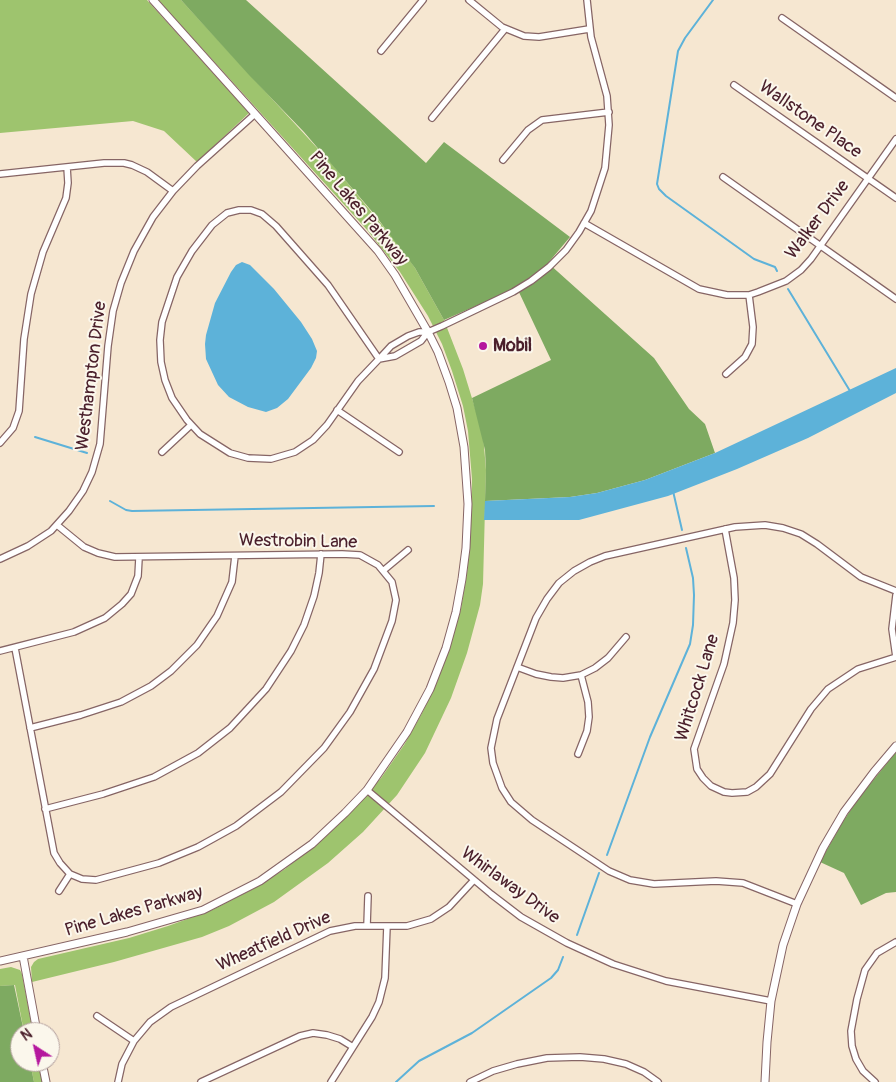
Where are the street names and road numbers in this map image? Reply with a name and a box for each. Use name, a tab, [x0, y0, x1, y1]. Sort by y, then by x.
street label: Wallstone Place	[754, 77, 866, 163]
street label: Pine Lakes Parkway	[304, 147, 412, 271]
street label: Walker Drive	[781, 176, 855, 264]
street label: Westhampton Drive	[72, 300, 112, 452]
street label: Westrobin Lane	[239, 530, 357, 554]
street label: Whitcock Lane	[671, 632, 725, 744]
street label: Whirlaway Drive	[456, 843, 564, 929]
street label: Pine Lakes Parkway	[63, 882, 205, 942]
street label: Wheatfield Drive	[214, 907, 334, 977]

